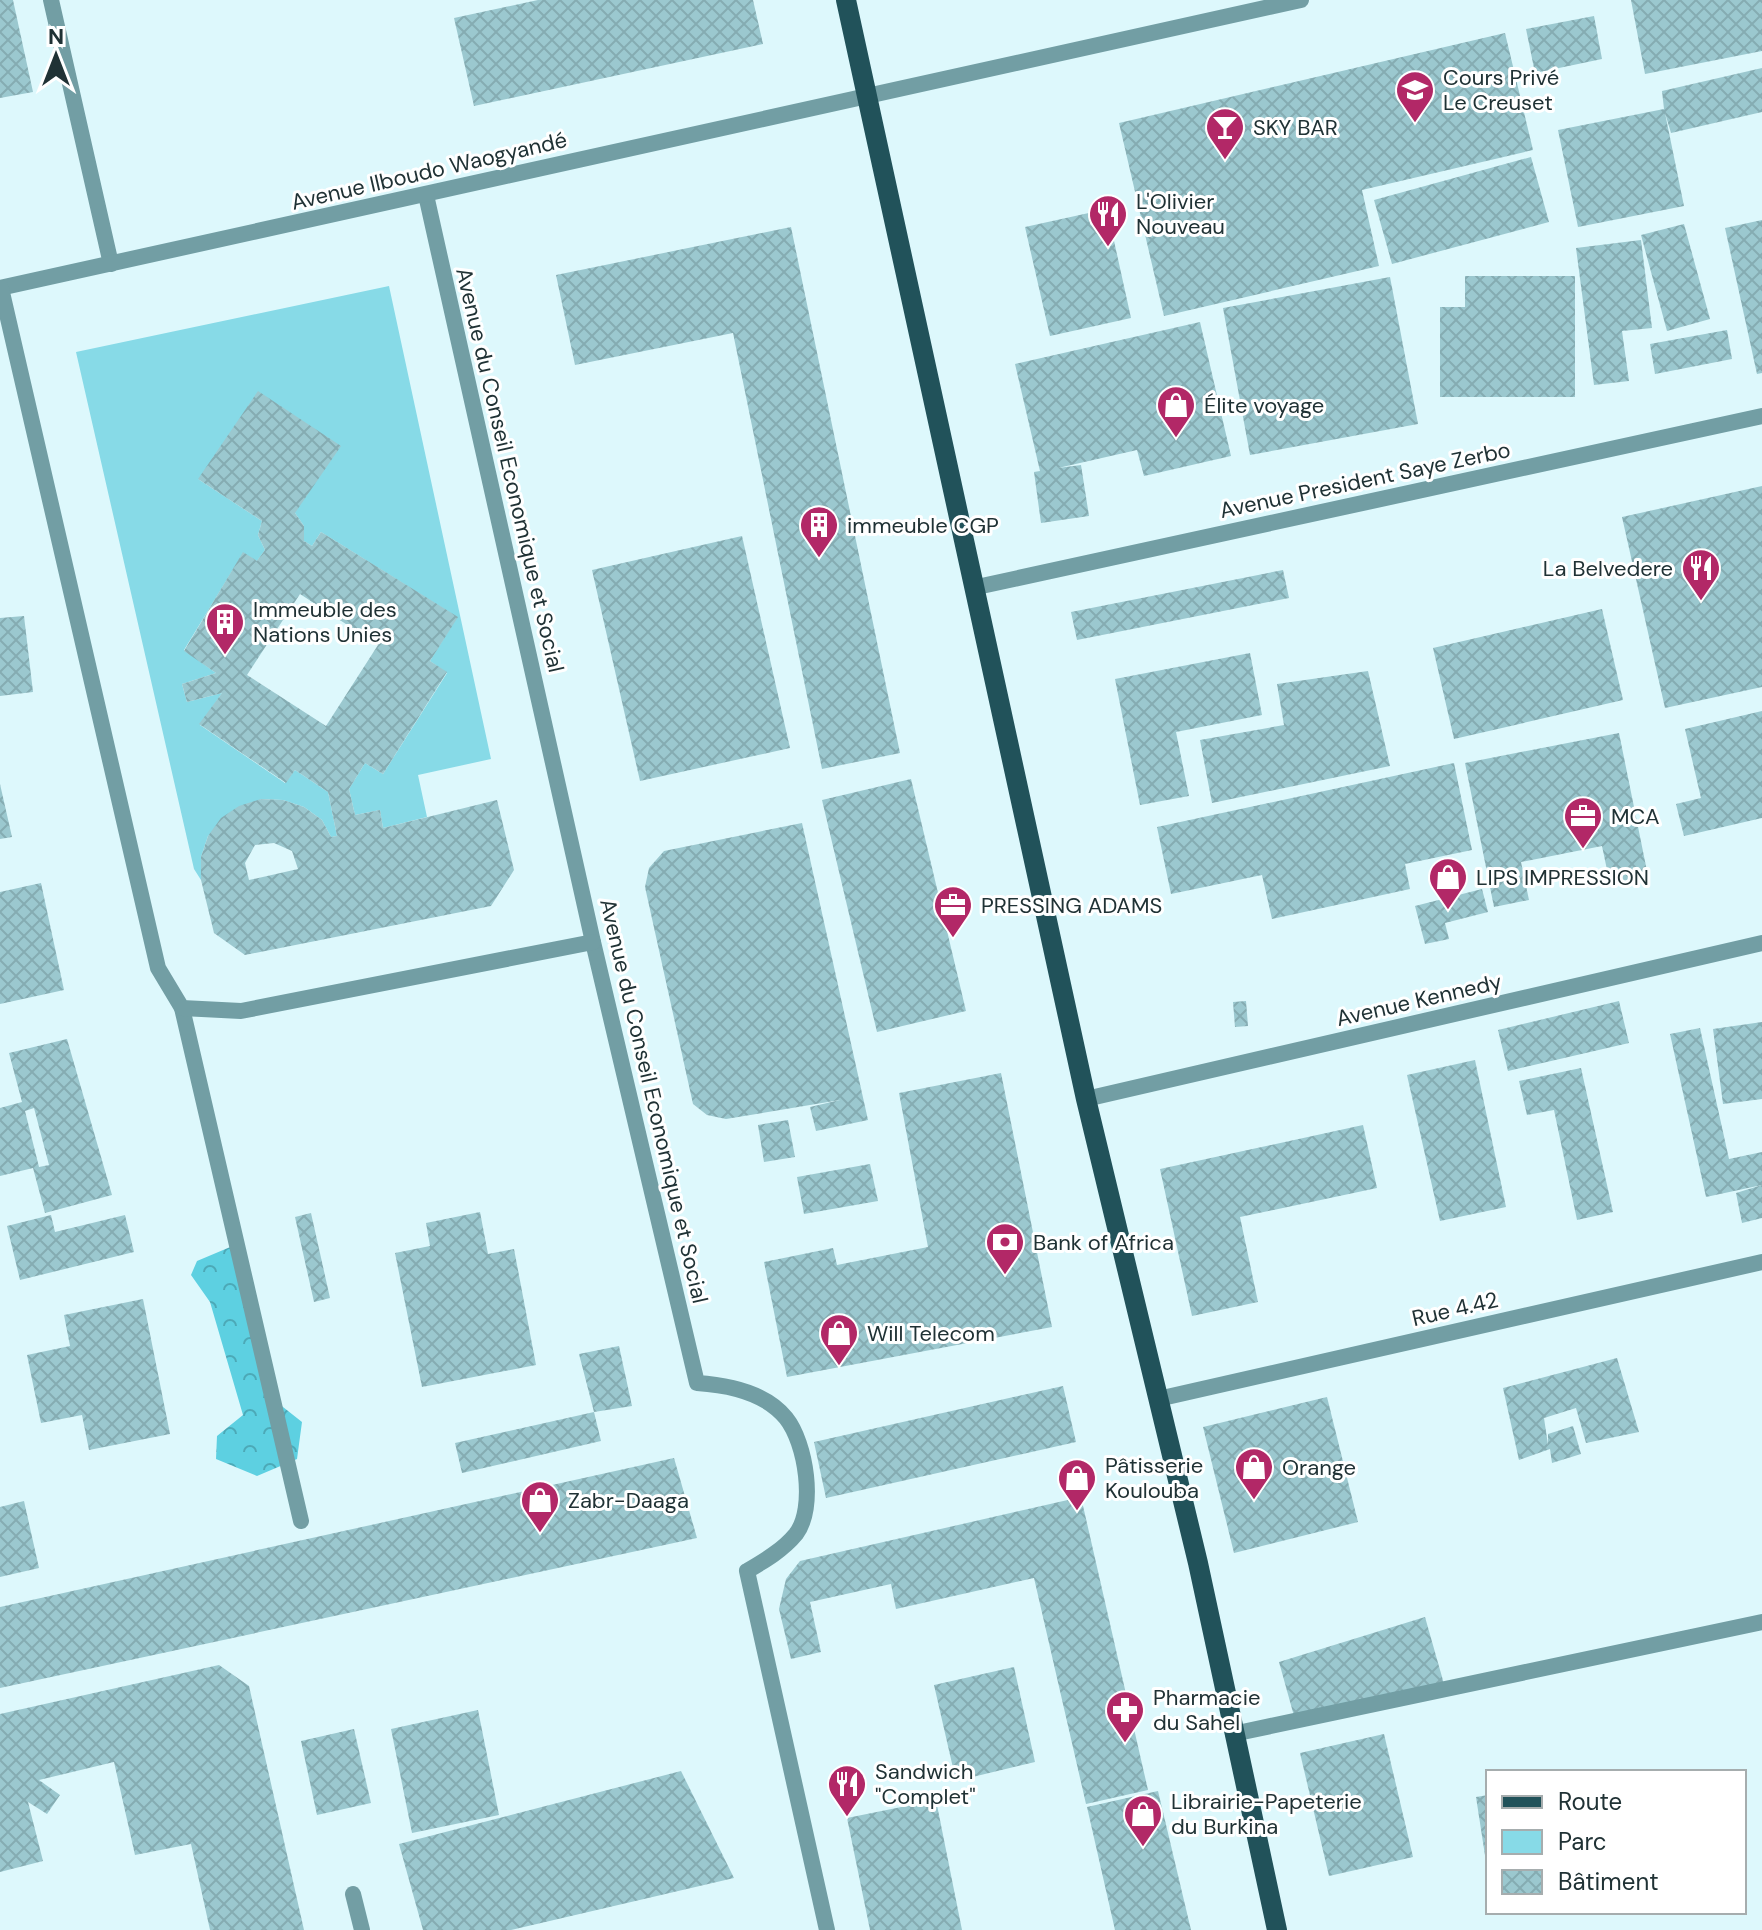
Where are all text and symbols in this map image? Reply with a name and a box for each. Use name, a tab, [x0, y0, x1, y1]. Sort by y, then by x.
north arrow	[16, 16, 96, 96]
text: N	[48, 22, 64, 51]
place label: Cours Privé Le Creuset	[1443, 63, 1559, 117]
school or university icon: Cours Privé Le Creuset	[1394, 69, 1436, 124]
bar icon: SKY BAR	[1204, 106, 1246, 161]
place label: SKY BAR	[1253, 113, 1338, 142]
street label: Avenue Ilboudo Waogyandé	[288, 125, 570, 217]
place label: L'Olivier Nouveau	[1136, 187, 1225, 241]
restaurant icon: L'Olivier Nouveau	[1087, 193, 1129, 248]
street label: Avenue du Conseil Economique et Social	[449, 265, 571, 675]
shop icon: Élite voyage	[1155, 384, 1197, 439]
place label: Élite voyage	[1204, 391, 1324, 420]
street label: Avenue President Saye Zerbo	[1217, 435, 1513, 525]
building icon: immeuble CGP	[798, 504, 840, 559]
place label: immeuble CGP	[847, 511, 999, 540]
restaurant icon: La Belvedere	[1680, 547, 1722, 602]
place label: La Belvedere	[1543, 554, 1673, 583]
place label: Immeuble des Nations Unies	[253, 595, 397, 649]
building icon: Immeuble des Nations Unies	[204, 601, 246, 656]
office icon: MCA	[1562, 795, 1604, 850]
place label: MCA	[1611, 802, 1660, 831]
shop icon: LIPS IMPRESSION	[1427, 856, 1469, 911]
place label: LIPS IMPRESSION	[1476, 863, 1649, 892]
office icon: PRESSING ADAMS	[932, 884, 974, 939]
place label: PRESSING ADAMS	[981, 891, 1162, 920]
street label: Avenue du Conseil Economique et Social	[593, 896, 715, 1306]
street label: Avenue Kennedy	[1333, 967, 1505, 1033]
bank icon: Bank of Africa	[984, 1221, 1026, 1276]
place label: Bank of Africa	[1033, 1228, 1174, 1257]
street label: Rue 4.42	[1409, 1285, 1501, 1333]
shop icon: Will Telecom	[818, 1312, 860, 1367]
place label: Will Telecom	[867, 1319, 995, 1348]
shop icon: Orange	[1233, 1446, 1275, 1501]
place label: Pâtisserie Koulouba	[1105, 1451, 1203, 1505]
place label: Orange	[1282, 1453, 1356, 1482]
shop icon: Pâtisserie Koulouba	[1056, 1457, 1098, 1512]
shop icon: Zabr-Daaga	[519, 1479, 561, 1534]
place label: Zabr-Daaga	[568, 1486, 689, 1515]
place label: Pharmacie du Sahel	[1153, 1683, 1260, 1737]
pharmacy icon: Pharmacie du Sahel	[1104, 1689, 1146, 1744]
place label: Sandwich "Complet"	[875, 1757, 976, 1811]
restaurant icon: Sandwich "Complet"	[826, 1763, 868, 1818]
legend	[1486, 1770, 1746, 1914]
text: Route	[1558, 1786, 1622, 1817]
place label: Librairie-Papeterie du Burkina	[1171, 1787, 1362, 1841]
shop icon: Librairie-Papeterie du Burkina	[1122, 1793, 1164, 1848]
text: Parc	[1558, 1826, 1607, 1857]
text: Bâtiment	[1558, 1866, 1659, 1897]

